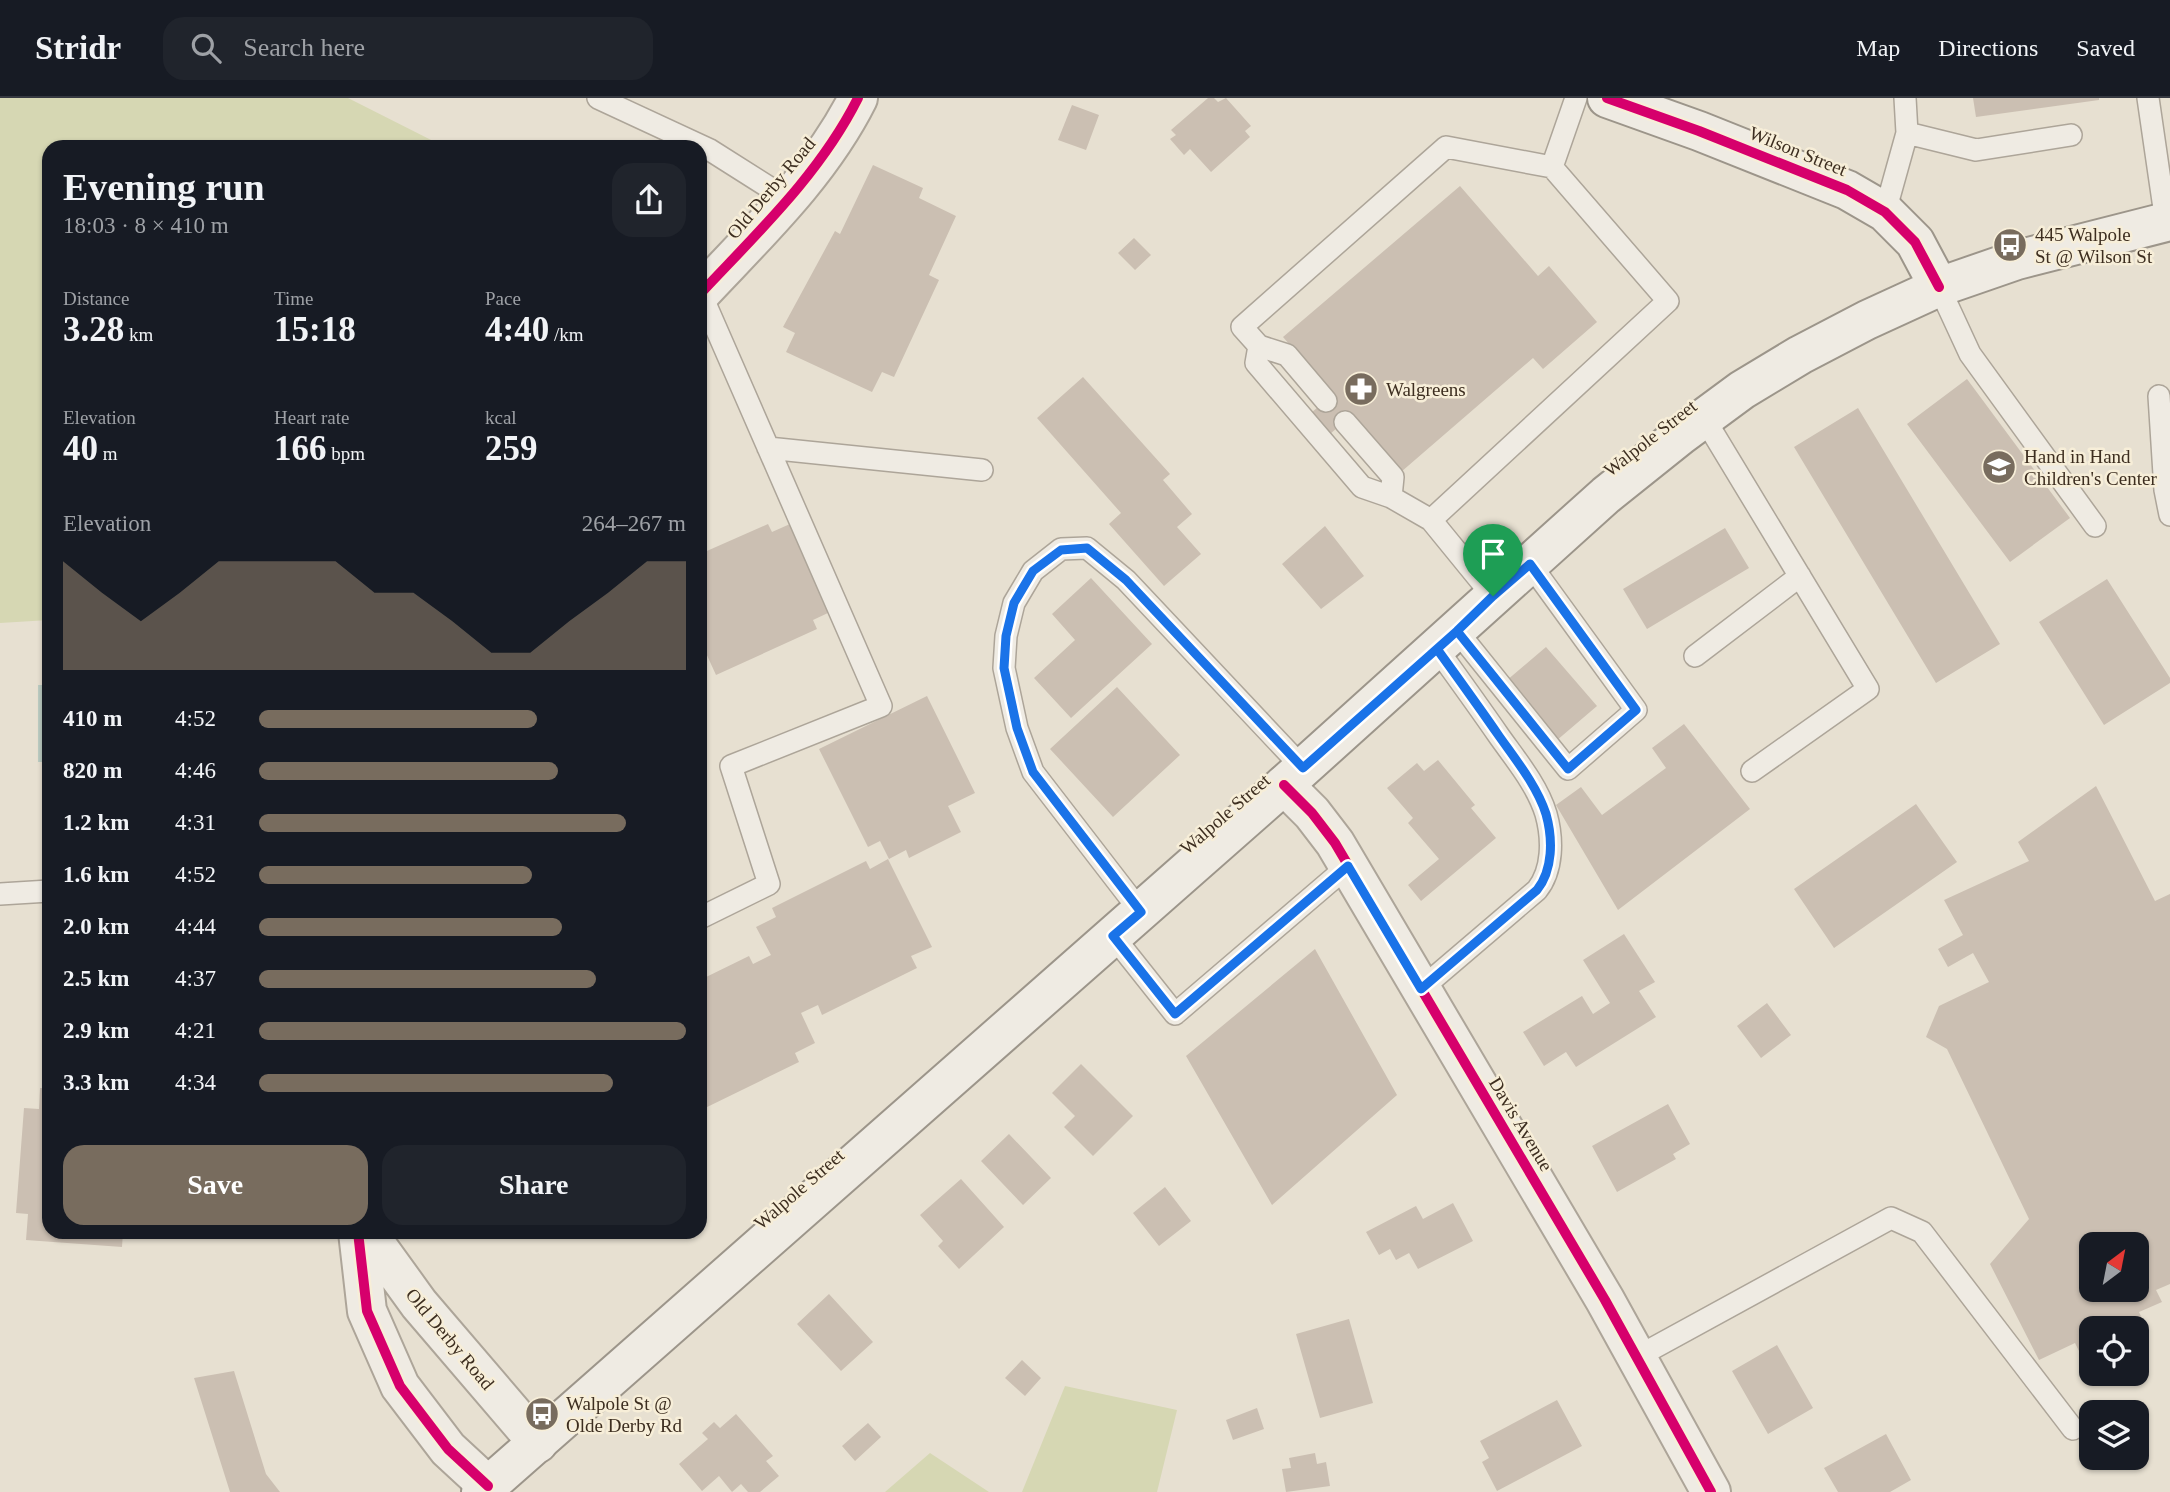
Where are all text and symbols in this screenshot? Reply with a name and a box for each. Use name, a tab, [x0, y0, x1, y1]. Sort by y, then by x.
search box	[163, 17, 653, 80]
icon: search	[187, 29, 225, 67]
text: Stridr	[35, 30, 121, 66]
text: Search here	[243, 33, 365, 62]
text: Map	[1856, 35, 1900, 61]
text: Directions	[1938, 35, 2038, 61]
text: Saved	[2076, 35, 2135, 61]
street label: Wilson Street	[1746, 122, 1850, 180]
street label: Old Derby Road	[723, 133, 820, 243]
button: share	[612, 163, 686, 237]
text: Evening run	[63, 166, 265, 208]
text: 18:03 · 8 × 410 m	[63, 213, 229, 238]
place label: 445 Walpole St @ Wilson St	[2035, 224, 2153, 267]
bus stop icon: 445 Walpole St @ Wilson St	[1991, 226, 2029, 264]
text: Distance	[63, 288, 129, 309]
text: Time	[274, 288, 313, 309]
text: Pace	[485, 288, 521, 309]
text: 3.28	[63, 310, 124, 349]
text: 15:18	[274, 310, 356, 349]
text: 4:40	[485, 310, 549, 349]
text: km	[124, 324, 153, 345]
text: /km	[549, 324, 583, 345]
pharmacy icon: Walgreens	[1342, 370, 1380, 408]
place label: Walgreens	[1386, 379, 1466, 400]
street label: Walpole Street	[1599, 395, 1701, 481]
text: Elevation	[63, 407, 136, 428]
text: Heart rate	[274, 407, 349, 428]
text: kcal	[485, 407, 517, 428]
text: 40	[63, 429, 98, 468]
text: 166	[274, 429, 327, 468]
text: 259	[485, 429, 538, 468]
text: m	[98, 443, 118, 464]
text: bpm	[327, 443, 365, 464]
place label: Hand in Hand Children's Center	[2024, 446, 2157, 489]
school or university icon: Hand in Hand Children's Center	[1980, 448, 2018, 486]
text: Elevation	[63, 511, 151, 536]
text: 264–267 m	[582, 511, 686, 536]
pin	[1463, 524, 1523, 596]
icon: arrive	[1474, 535, 1512, 573]
text: 410 m	[63, 706, 122, 731]
text: 4:52	[175, 706, 216, 731]
text: 820 m	[63, 758, 122, 783]
text: 4:46	[175, 758, 216, 783]
street label: Walpole Street	[1176, 769, 1275, 859]
text: 1.2 km	[63, 810, 129, 835]
text: 4:31	[175, 810, 216, 835]
text: 1.6 km	[63, 862, 129, 887]
text: 4:52	[175, 862, 216, 887]
text: 2.0 km	[63, 914, 129, 939]
text: 4:44	[175, 914, 216, 939]
text: 2.5 km	[63, 966, 129, 991]
text: 4:37	[175, 966, 216, 991]
text: 2.9 km	[63, 1018, 129, 1043]
text: 4:21	[175, 1018, 216, 1043]
text: 3.3 km	[63, 1070, 129, 1095]
text: 4:34	[175, 1070, 216, 1095]
street label: Davis Avenue	[1485, 1073, 1557, 1175]
street label: Walpole Street	[750, 1144, 849, 1234]
button: Save	[63, 1145, 368, 1225]
button: Share	[382, 1145, 686, 1225]
north arrow	[2079, 1232, 2149, 1302]
map controls	[2079, 1232, 2149, 1470]
street label: Old Derby Road	[402, 1284, 499, 1394]
button: locate	[2079, 1316, 2149, 1386]
place label: Walpole St @ Olde Derby Rd	[566, 1393, 683, 1436]
bus stop icon: Walpole St @ Olde Derby Rd	[523, 1395, 561, 1433]
button: layers	[2079, 1400, 2149, 1470]

